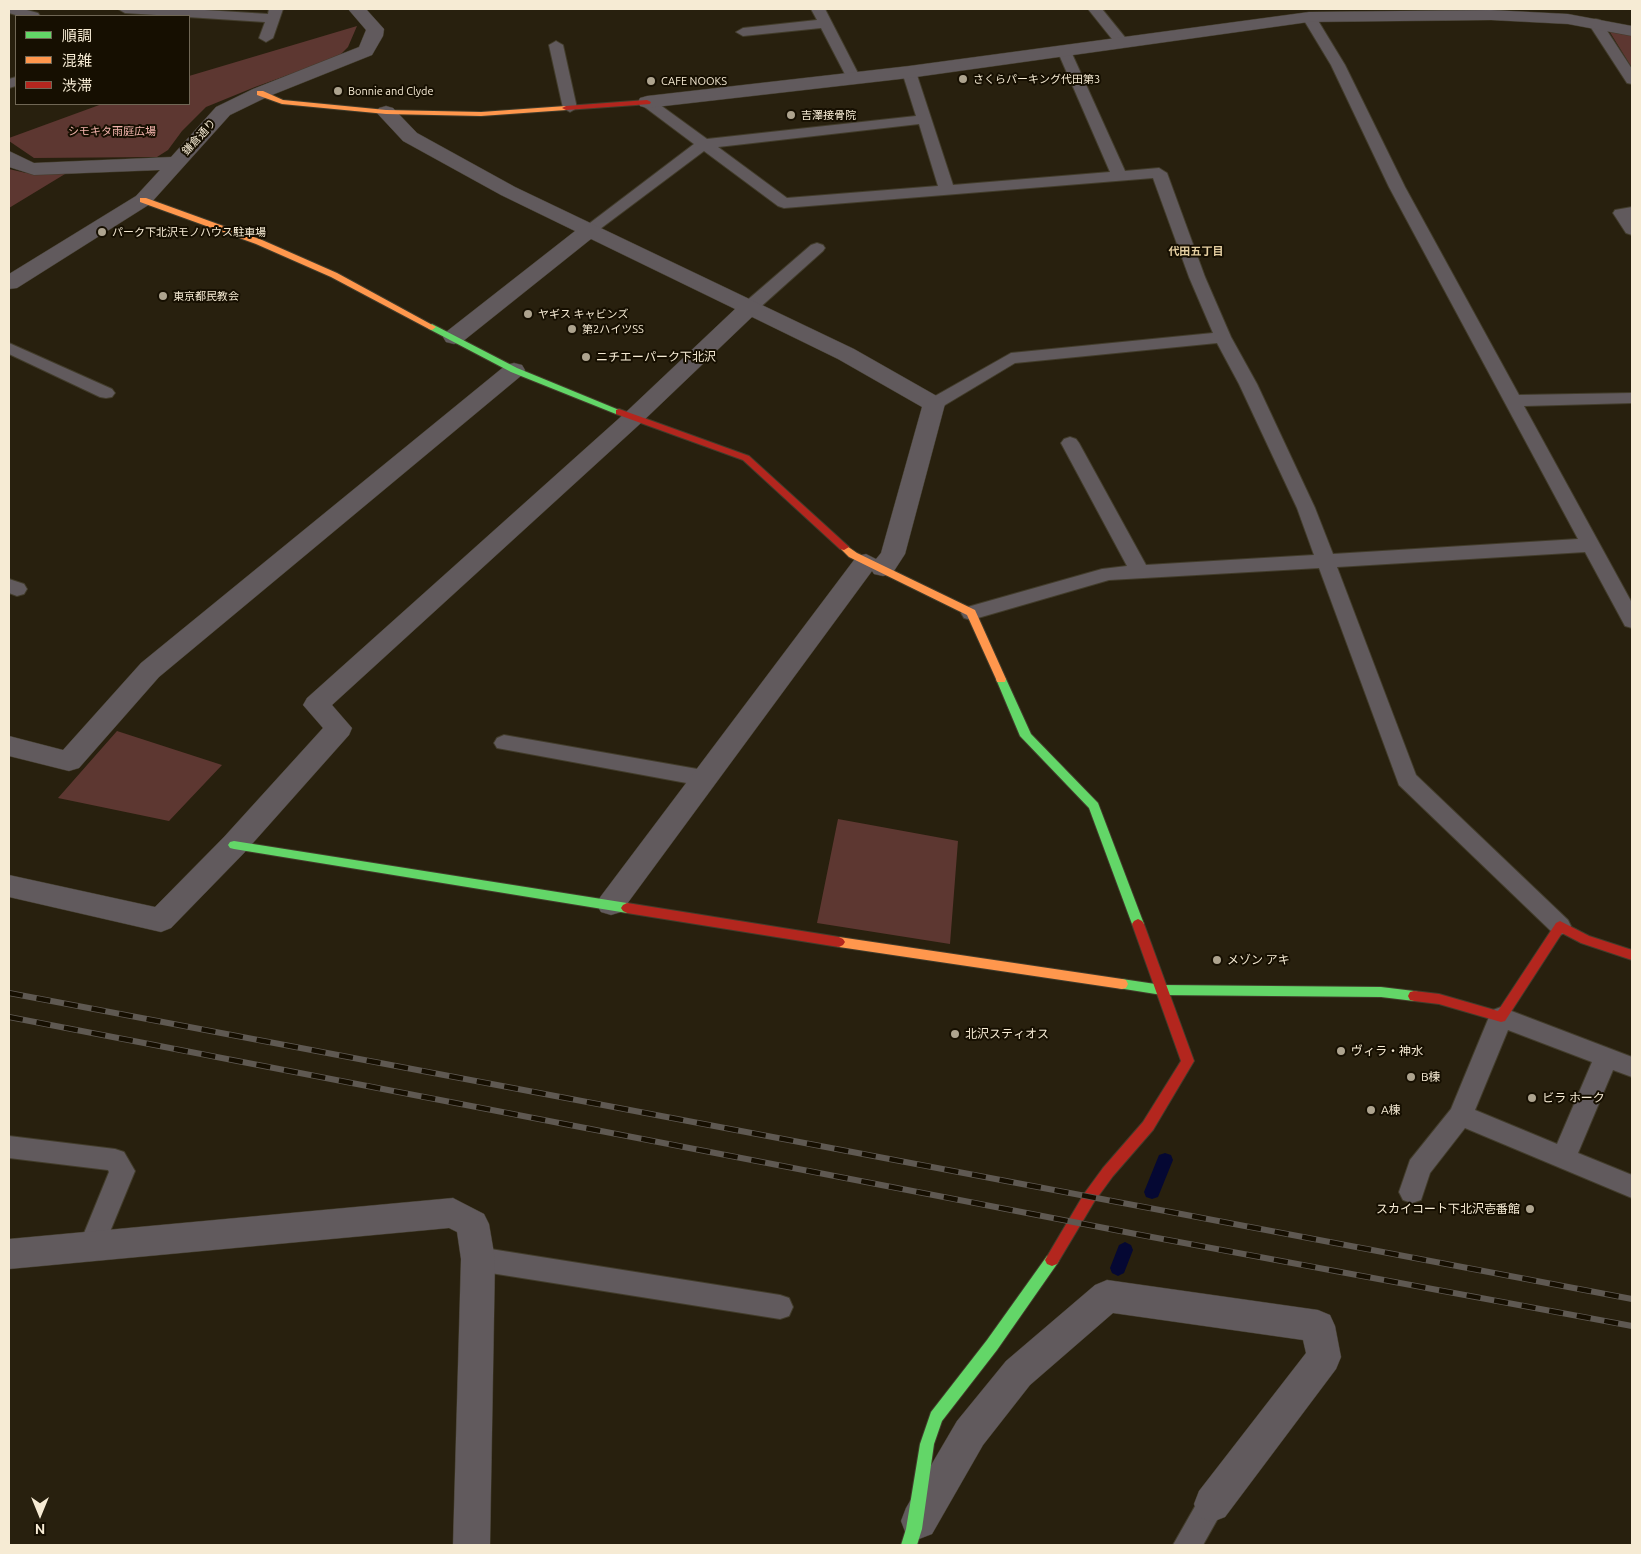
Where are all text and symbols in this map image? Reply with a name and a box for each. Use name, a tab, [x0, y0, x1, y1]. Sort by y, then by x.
legend	[15, 15, 190, 105]
text: 順調	[62, 27, 92, 44]
text: 混雑	[62, 52, 92, 69]
place label: さくらパーキング代田第3	[973, 72, 1100, 86]
marker: さくらパーキング代田第3	[957, 73, 969, 85]
place label: CAFE NOOKS	[661, 74, 727, 88]
marker: CAFE NOOKS	[645, 75, 657, 87]
text: 渋滞	[62, 77, 92, 94]
place label: Bonnie and Clyde	[348, 84, 434, 98]
marker: Bonnie and Clyde	[332, 85, 344, 97]
place label: 吉澤接骨院	[801, 108, 856, 122]
marker: 吉澤接骨院	[785, 109, 797, 121]
street label: 鎌倉通り	[179, 116, 219, 158]
park label: シモキタ雨庭広場	[68, 124, 156, 138]
place label: パーク下北沢モノハウス駐車場	[112, 225, 266, 239]
marker: パーク下北沢モノハウス駐車場	[96, 226, 108, 238]
district label: 代田五丁目	[1169, 244, 1223, 258]
place label: 東京都民教会	[173, 289, 239, 303]
marker: 東京都民教会	[157, 290, 169, 302]
place label: ヤギス キャビンズ	[538, 307, 629, 321]
marker: ヤギス キャビンズ	[522, 308, 534, 320]
place label: 第2ハイツSS	[582, 322, 644, 336]
marker: 第2ハイツSS	[566, 323, 578, 335]
place label: ニチエーパーク下北沢	[596, 350, 716, 364]
marker: ニチエーパーク下北沢	[580, 351, 592, 363]
place label: メゾン アキ	[1227, 953, 1290, 967]
marker: メゾン アキ	[1211, 954, 1223, 966]
place label: 北沢スティオス	[965, 1027, 1049, 1041]
marker: 北沢スティオス	[949, 1028, 961, 1040]
place label: ヴィラ・神水	[1351, 1044, 1423, 1058]
marker: ヴィラ・神水	[1335, 1045, 1347, 1057]
place label: B棟	[1421, 1070, 1441, 1084]
marker: B棟	[1405, 1071, 1417, 1083]
place label: ビラ ホーク	[1542, 1091, 1605, 1105]
marker: ビラ ホーク	[1526, 1092, 1538, 1104]
place label: A棟	[1381, 1103, 1401, 1117]
marker: A棟	[1365, 1104, 1377, 1116]
place label: スカイコート下北沢壱番館	[1376, 1202, 1520, 1216]
marker: スカイコート下北沢壱番館	[1524, 1203, 1536, 1215]
north arrow	[15, 1489, 65, 1539]
text: N	[35, 1521, 45, 1537]

